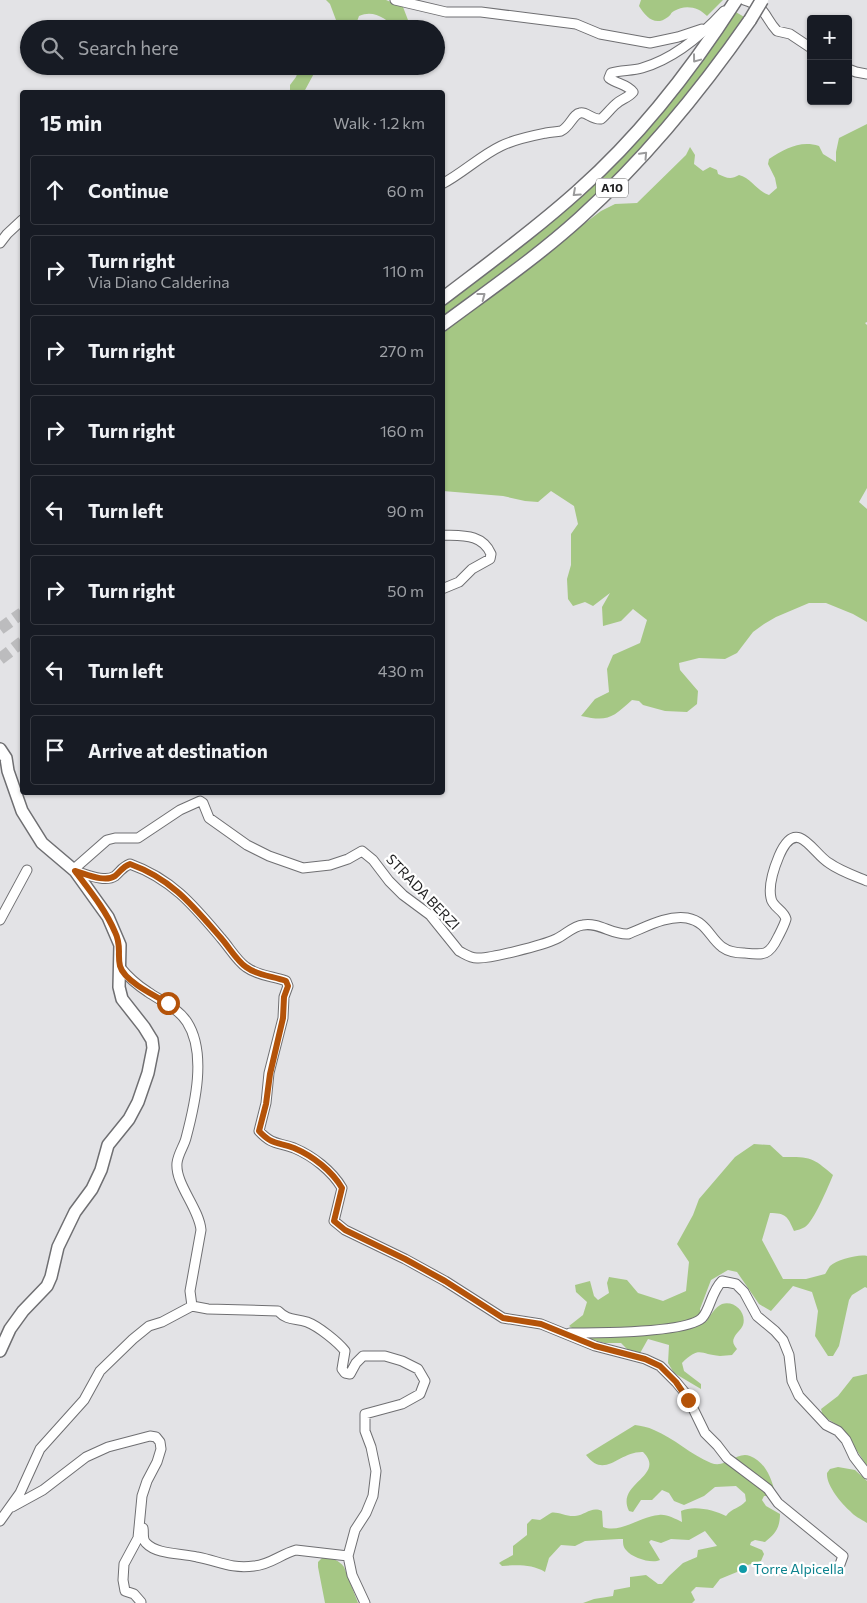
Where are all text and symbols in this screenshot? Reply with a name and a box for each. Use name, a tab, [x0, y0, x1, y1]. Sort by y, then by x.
map controls	[807, 15, 852, 105]
button: +	[807, 15, 852, 60]
search box	[20, 20, 445, 75]
icon: search	[38, 34, 66, 62]
text: Search here	[78, 36, 178, 59]
one-way arrow	[693, 53, 702, 63]
button: −	[807, 60, 852, 105]
text: 15 min	[40, 110, 102, 135]
text: Walk · 1.2 km	[333, 113, 425, 132]
one-way arrow	[638, 152, 647, 161]
icon: ahead	[41, 176, 69, 204]
road number: A10	[596, 178, 628, 198]
text: Continue	[88, 179, 168, 202]
text: 60 m	[387, 181, 424, 200]
one-way arrow	[572, 187, 581, 196]
text: Turn right	[88, 249, 175, 272]
icon: right	[41, 256, 69, 284]
text: 110 m	[383, 261, 424, 280]
text: Via Diano Calderina	[88, 272, 230, 291]
one-way arrow	[476, 293, 486, 302]
icon: right	[41, 336, 69, 364]
text: Turn right	[88, 339, 175, 362]
text: 270 m	[379, 341, 424, 360]
icon: right	[41, 416, 69, 444]
text: Turn right	[88, 419, 175, 442]
text: 160 m	[380, 421, 424, 440]
icon: left	[41, 496, 69, 524]
text: Turn left	[88, 499, 163, 522]
text: 90 m	[387, 501, 424, 520]
icon: right	[41, 576, 69, 604]
text: Turn right	[88, 579, 175, 602]
text: 50 m	[387, 581, 424, 600]
icon: left	[41, 656, 69, 684]
text: Turn left	[88, 659, 163, 682]
text: 430 m	[378, 661, 424, 680]
icon: arrive	[41, 736, 69, 764]
text: Arrive at destination	[88, 739, 268, 762]
street label: STRADA BERZI	[383, 850, 464, 933]
route start	[157, 992, 180, 1015]
route end	[677, 1389, 700, 1412]
place label: Torre Alpicella	[753, 1560, 844, 1577]
marker: Torre Alpicella	[737, 1563, 749, 1575]

